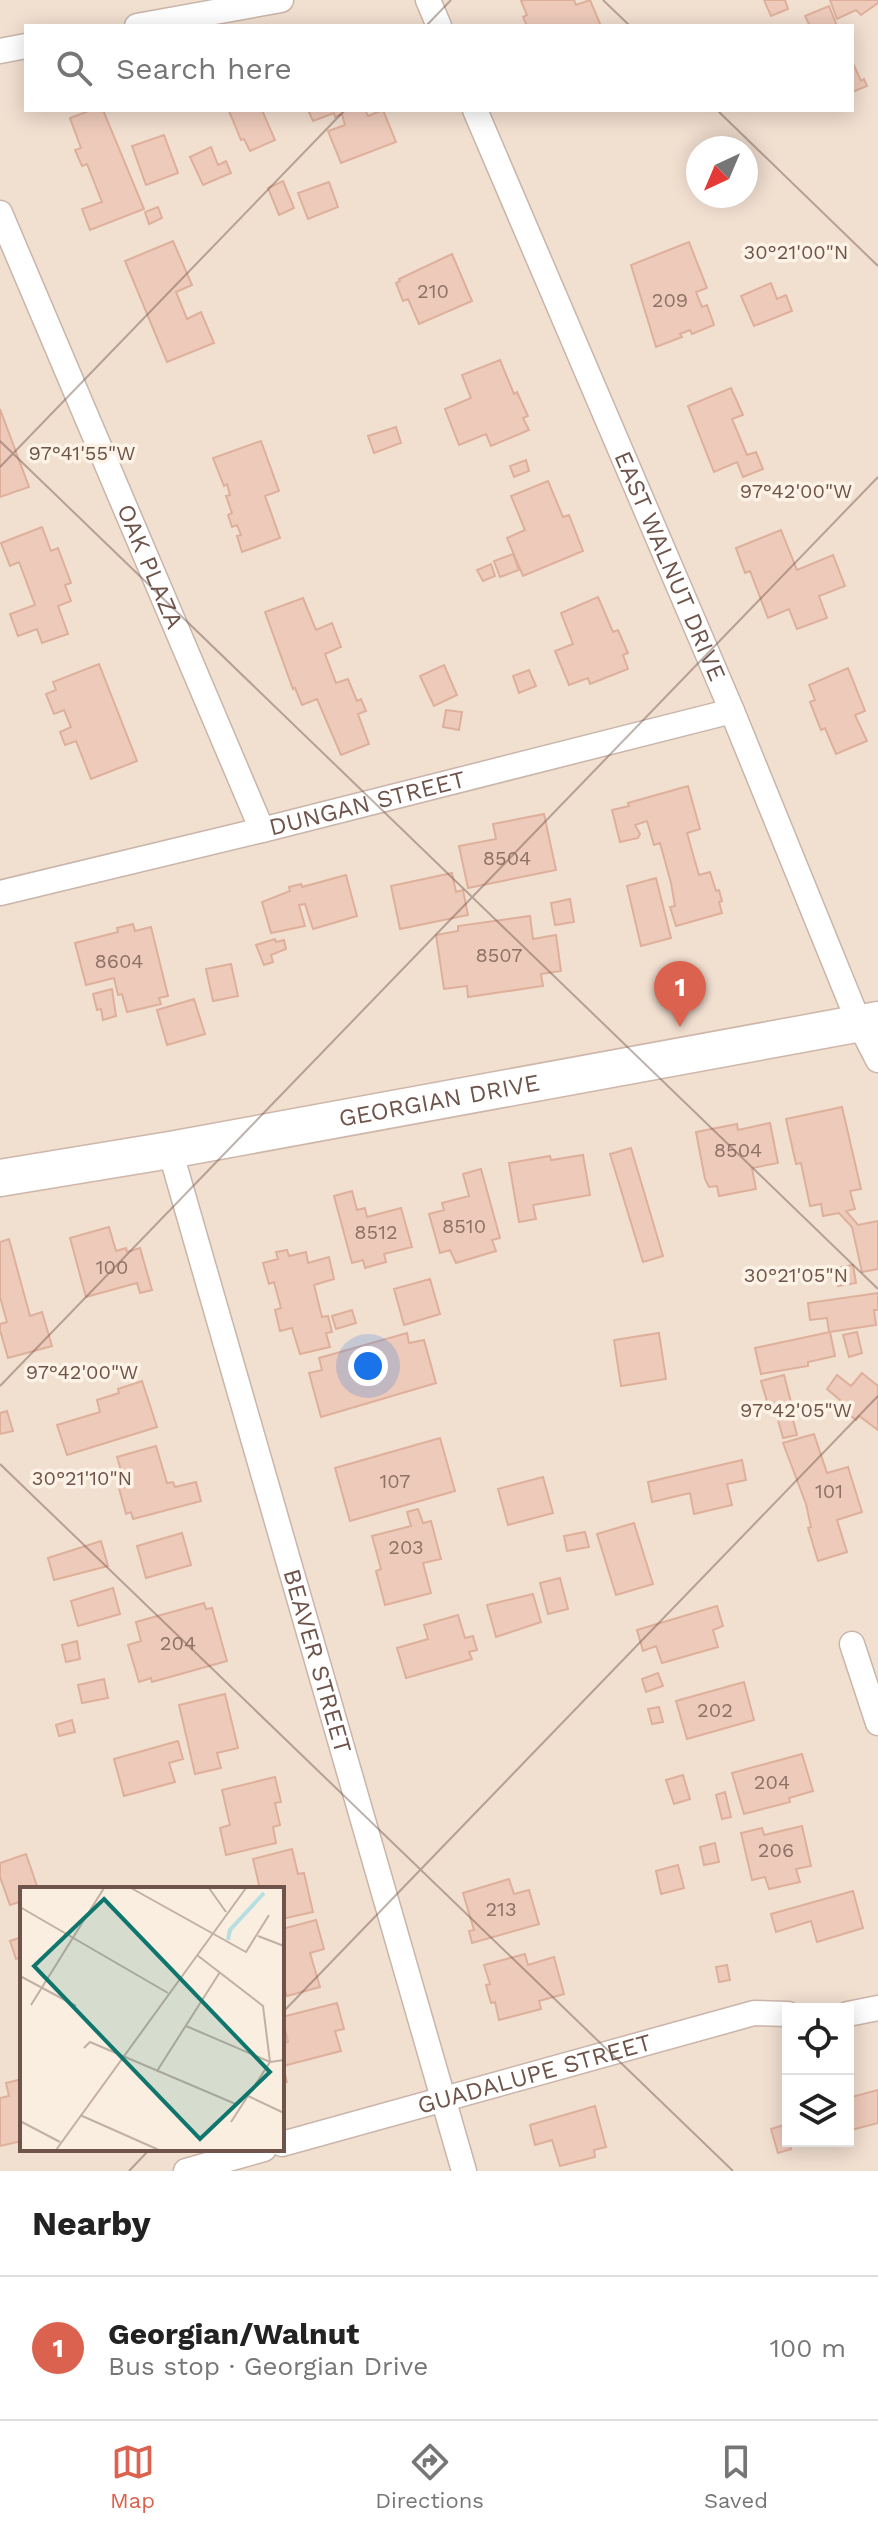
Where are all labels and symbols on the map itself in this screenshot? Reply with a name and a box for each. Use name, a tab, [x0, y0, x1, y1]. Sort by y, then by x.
north arrow	[686, 136, 758, 208]
text: 30°21'00"N	[743, 240, 849, 264]
house number: 210	[417, 279, 449, 303]
house number: 209	[652, 288, 688, 312]
text: 97°41'55"W	[29, 441, 135, 465]
street label: EAST WALNUT DRIVE	[609, 447, 732, 685]
text: 97°42'00"W	[740, 479, 852, 503]
street label: OAK PLAZA	[111, 500, 189, 633]
street label: DUNGAN STREET	[266, 765, 468, 842]
house number: 8504	[483, 846, 531, 870]
house number: 8507	[475, 943, 523, 967]
house number: 8604	[94, 949, 144, 973]
pin: 1	[654, 961, 706, 1027]
street label: GEORGIAN DRIVE	[337, 1068, 542, 1133]
house number: 8504	[714, 1138, 762, 1162]
house number: 8510	[442, 1214, 486, 1238]
house number: 8512	[354, 1220, 398, 1244]
house number: 100	[96, 1255, 128, 1279]
text: 30°21'05"N	[744, 1263, 848, 1287]
your location	[348, 1346, 388, 1386]
text: 97°42'00"W	[26, 1360, 138, 1384]
text: 97°42'05"W	[740, 1398, 852, 1422]
text: 30°21'10"N	[32, 1466, 132, 1490]
house number: 107	[379, 1469, 411, 1493]
house number: 101	[815, 1479, 843, 1503]
house number: 203	[388, 1535, 424, 1559]
street label: BEAVER STREET	[277, 1566, 357, 1757]
house number: 204	[160, 1631, 196, 1655]
house number: 202	[697, 1698, 733, 1722]
house number: 204	[754, 1770, 790, 1794]
house number: 206	[758, 1838, 794, 1862]
inset map	[20, 1887, 284, 2151]
house number: 213	[485, 1897, 517, 1921]
street label: GUADALUPE STREET	[414, 2028, 655, 2120]

